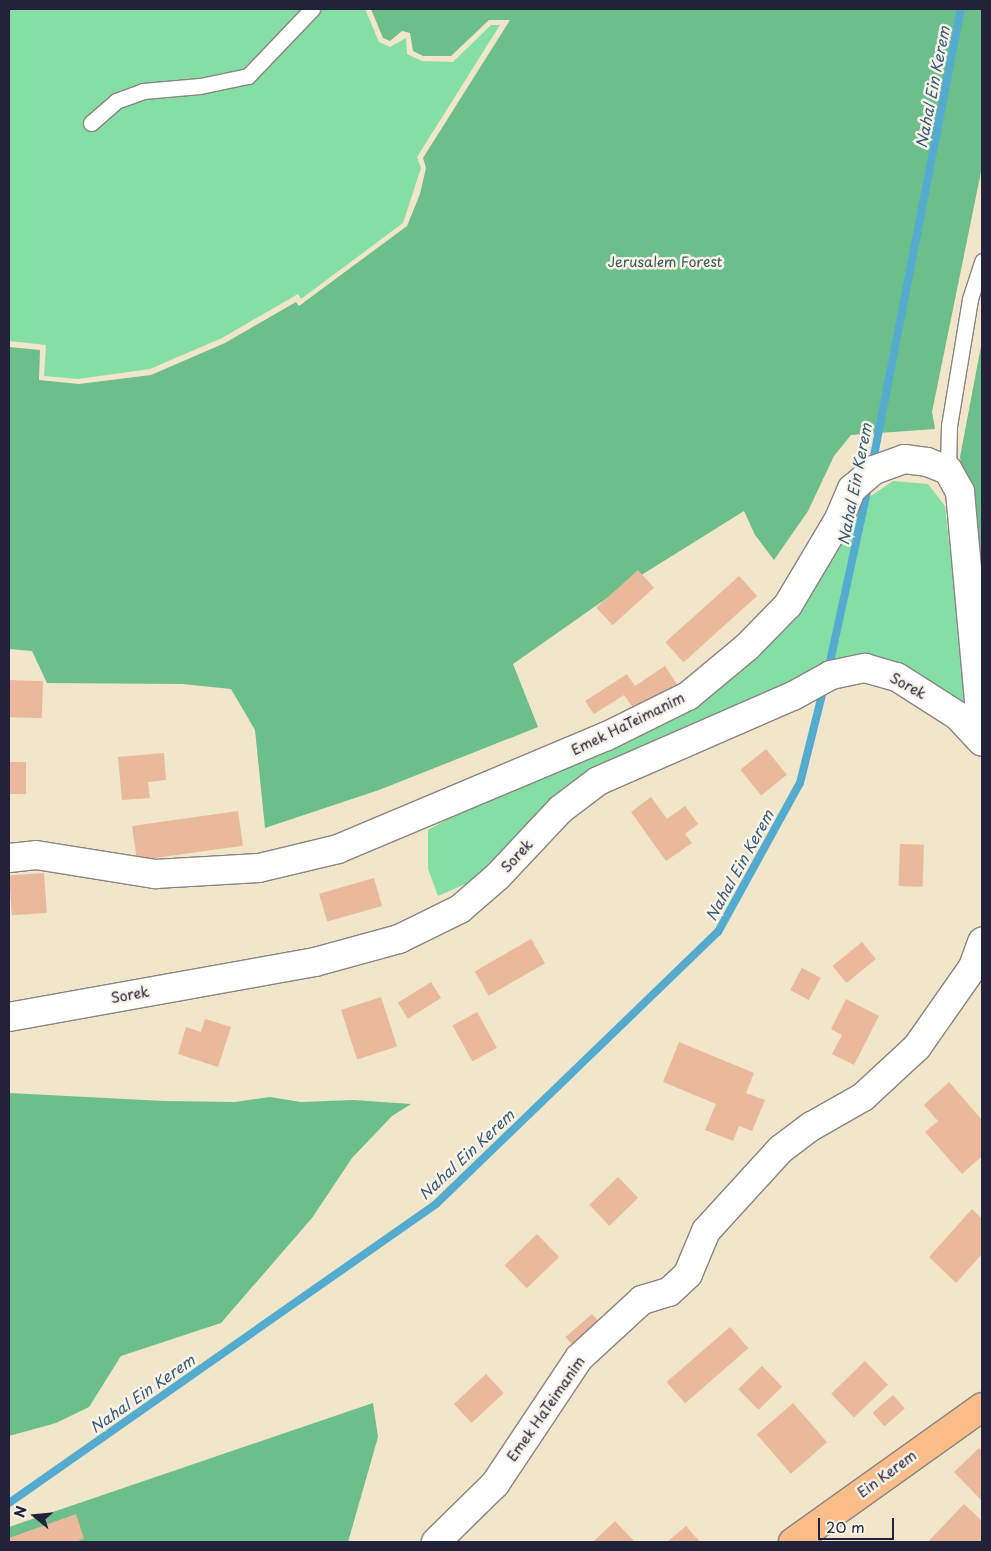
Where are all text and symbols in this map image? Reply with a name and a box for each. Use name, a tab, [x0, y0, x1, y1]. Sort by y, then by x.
water label: Nahal Ein Kerem	[911, 25, 953, 149]
park label: Jerusalem Forest	[607, 254, 723, 270]
water label: Nahal Ein Kerem	[833, 422, 875, 546]
street label: Sorek	[887, 669, 929, 703]
street label: Emek HaTeimanim	[568, 689, 688, 759]
water label: Nahal Ein Kerem	[701, 807, 777, 923]
street label: Sorek	[498, 836, 536, 876]
street label: Sorek	[109, 983, 151, 1007]
water label: Nahal Ein Kerem	[415, 1105, 517, 1203]
water label: Nahal Ein Kerem	[86, 1350, 198, 1436]
street label: Emek HaTeimanim	[503, 1353, 589, 1465]
street label: Ein Kerem	[854, 1447, 920, 1501]
north arrow	[10, 1491, 60, 1541]
text: N	[9, 1503, 32, 1520]
scale bar	[821, 1508, 897, 1540]
text: 20 m	[826, 1515, 865, 1538]

